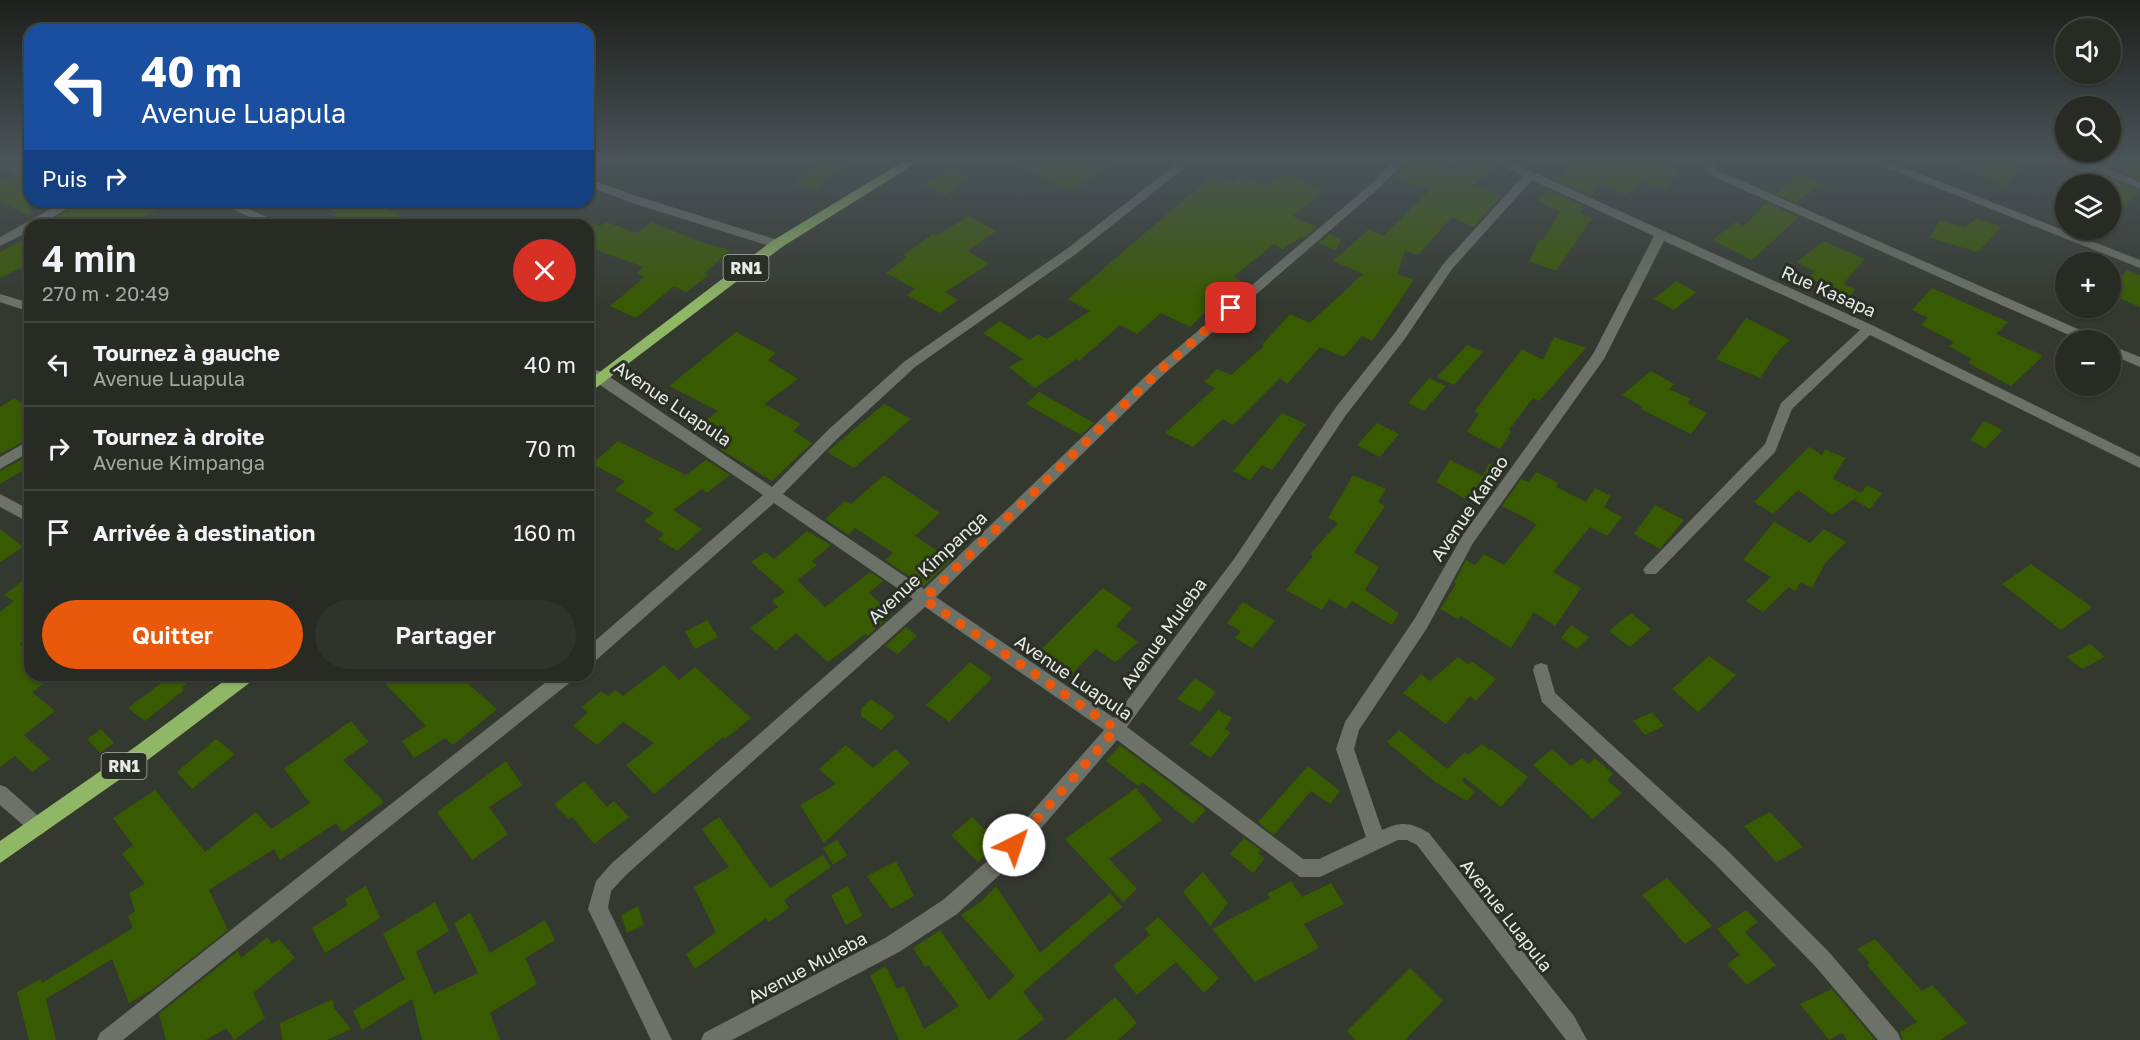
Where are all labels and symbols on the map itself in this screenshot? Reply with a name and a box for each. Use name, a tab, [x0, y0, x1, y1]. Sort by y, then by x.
road number: RN1	[724, 255, 768, 281]
street label: Rue Kasapa	[1778, 260, 1880, 322]
pin	[1205, 282, 1256, 333]
street label: Avenue Luapula	[610, 356, 736, 450]
street label: Avenue Kanao	[1426, 451, 1512, 565]
street label: Avenue Kimpanga	[863, 506, 991, 628]
street label: Avenue Muleba	[1115, 573, 1211, 693]
street label: Avenue Luapula	[1011, 630, 1137, 724]
road number: RN1	[102, 753, 146, 779]
position arrow	[982, 813, 1046, 877]
street label: Avenue Luapula	[1456, 854, 1558, 976]
street label: Avenue Muleba	[744, 926, 870, 1008]

